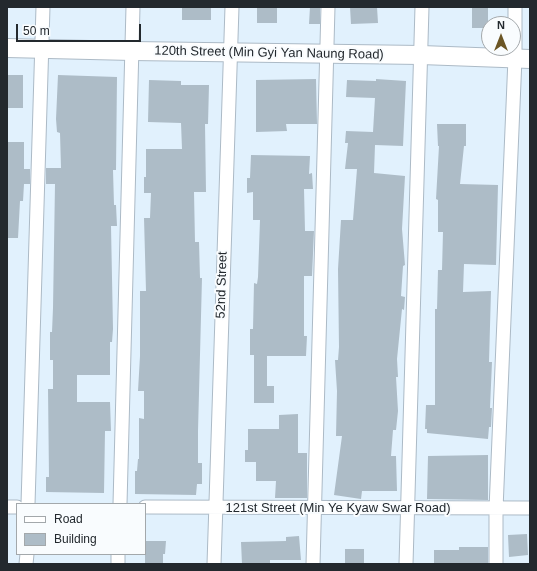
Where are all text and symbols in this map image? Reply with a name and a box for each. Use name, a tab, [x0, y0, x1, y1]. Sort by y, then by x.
scale bar	[18, 16, 143, 42]
north arrow	[481, 16, 521, 56]
text: N	[497, 19, 505, 31]
text: 50 m	[23, 24, 50, 38]
street label: 120th Street (Min Gyi Yan Naung Road)	[154, 43, 384, 63]
street label: 52nd Street	[213, 251, 231, 319]
street label: 121st Street (Min Ye Kyaw Swar Road)	[226, 500, 450, 516]
legend	[16, 503, 146, 555]
text: Road	[54, 512, 83, 526]
text: Building	[54, 532, 97, 546]

